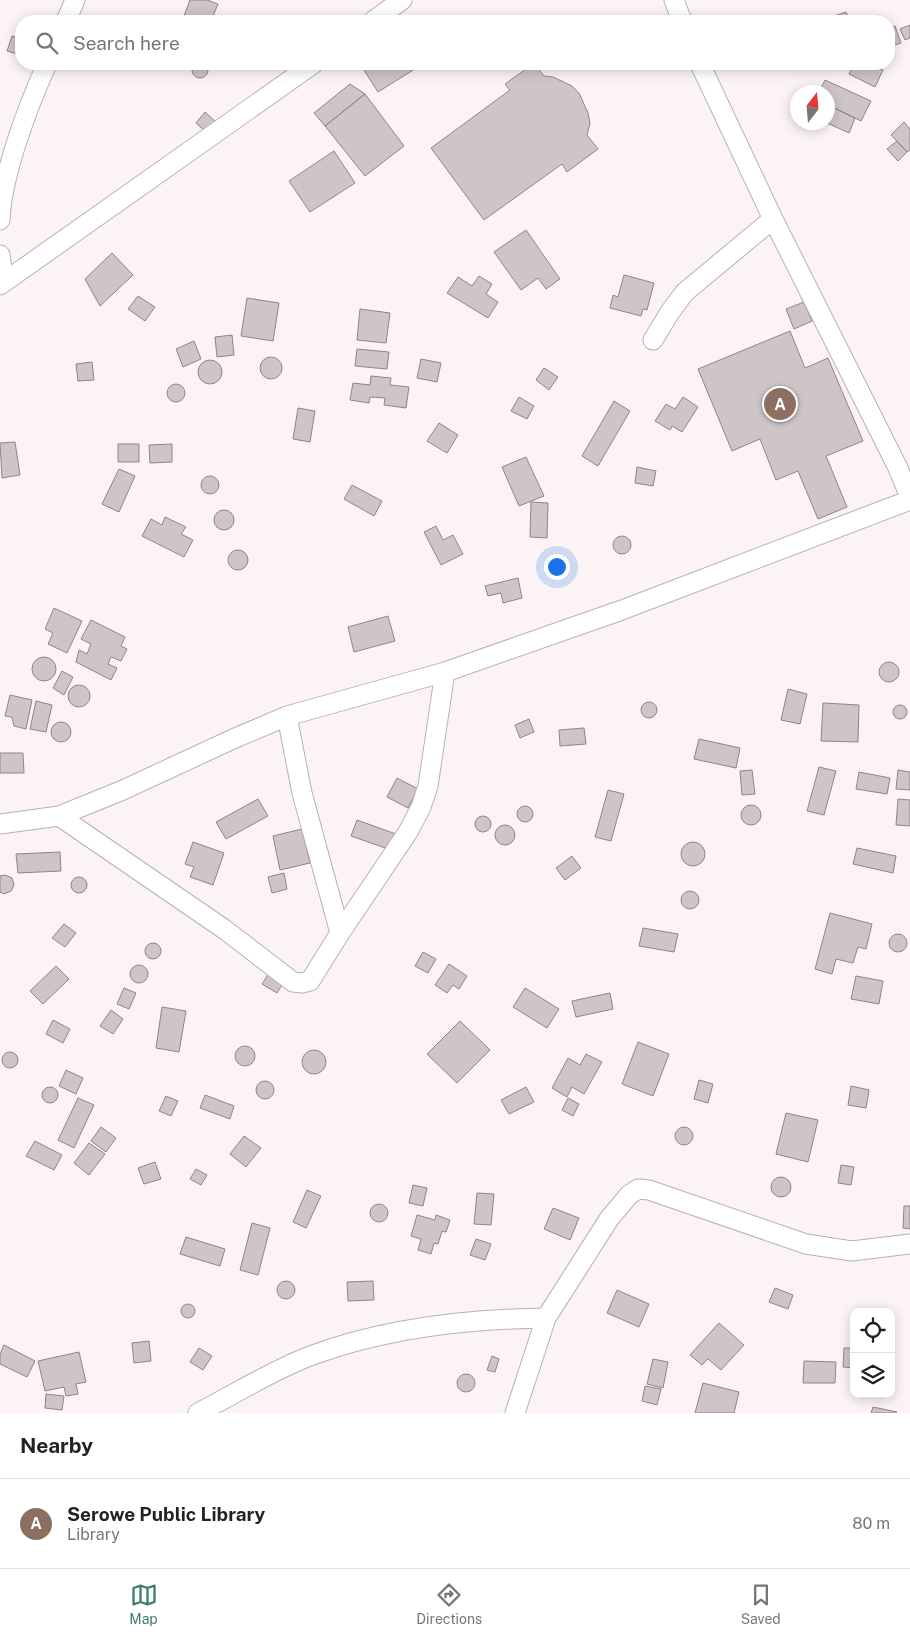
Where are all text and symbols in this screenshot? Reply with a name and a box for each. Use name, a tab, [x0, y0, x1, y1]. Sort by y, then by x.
search box	[15, 15, 895, 70]
icon: search	[33, 29, 61, 57]
text: Search here	[73, 32, 180, 54]
north arrow	[790, 85, 835, 130]
pin: A	[764, 385, 796, 423]
your location	[544, 554, 570, 580]
map controls	[850, 1308, 895, 1398]
button: locate	[850, 1308, 895, 1353]
button: layers	[850, 1353, 895, 1398]
text: Nearby	[20, 1433, 93, 1458]
text: Serowe Public Library	[67, 1503, 265, 1525]
text: A	[30, 1514, 42, 1533]
text: 80 m	[852, 1514, 890, 1533]
text: Library	[67, 1525, 120, 1544]
tab: Map	[129, 1581, 158, 1627]
tab: Directions	[416, 1581, 482, 1627]
tab: Saved	[741, 1581, 781, 1627]

